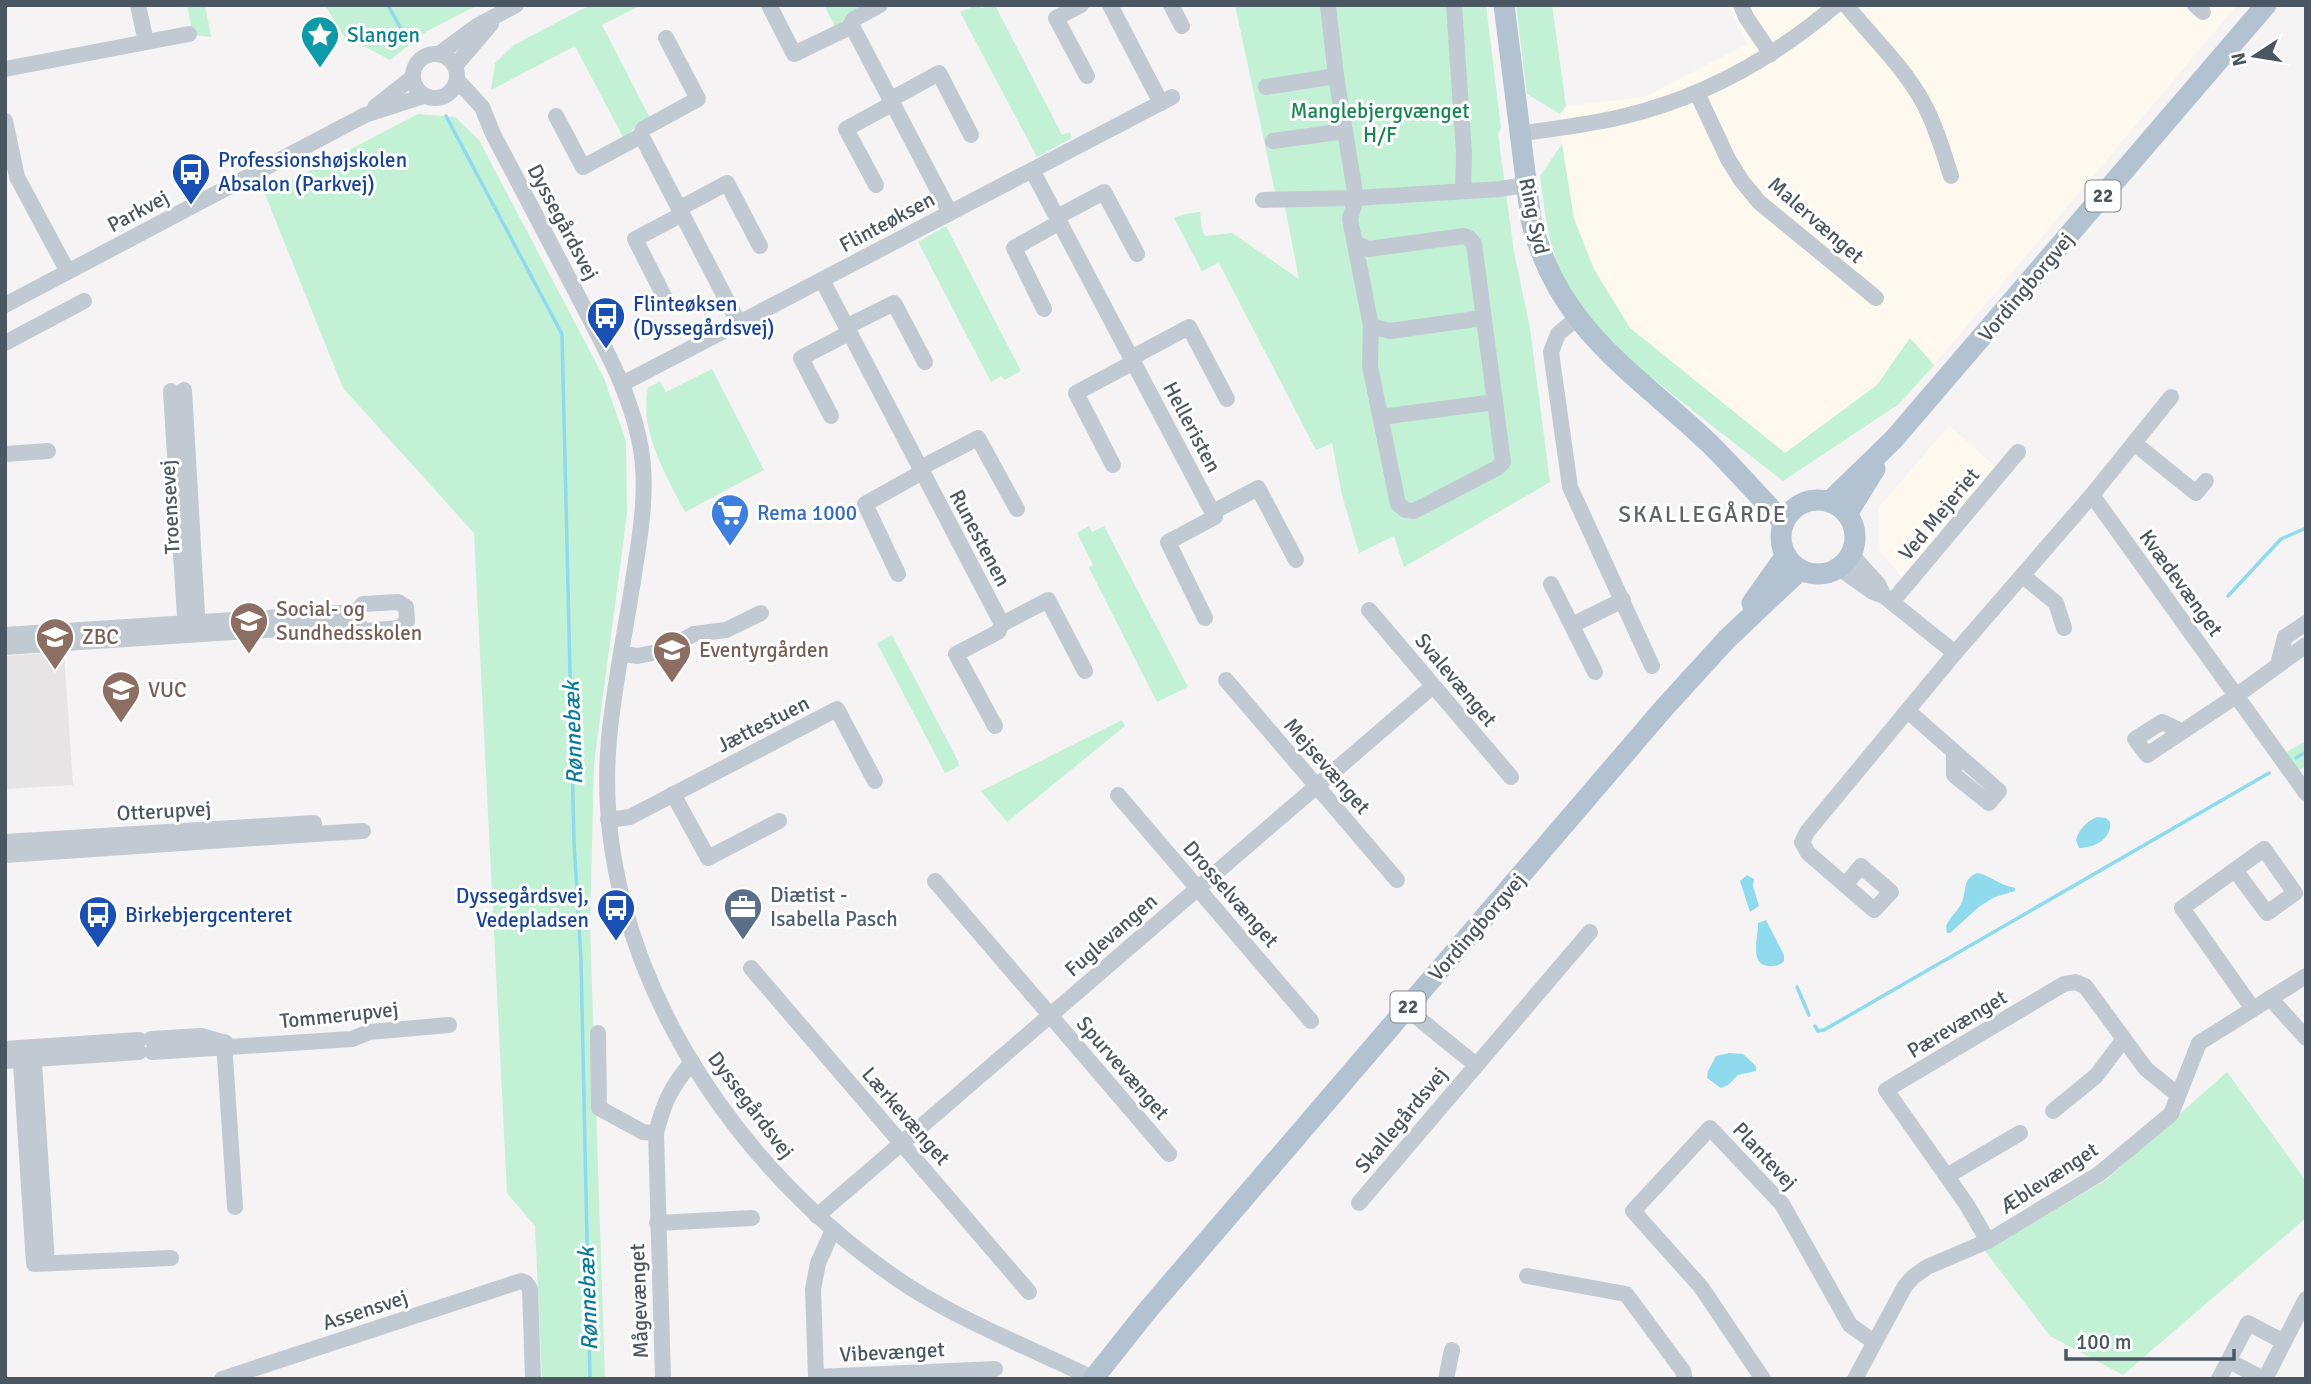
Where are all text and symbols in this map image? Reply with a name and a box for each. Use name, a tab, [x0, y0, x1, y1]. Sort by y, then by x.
place icon: Slangen	[299, 14, 341, 69]
north arrow	[2220, 21, 2290, 91]
place label: Slangen	[347, 22, 420, 48]
text: N	[2226, 50, 2252, 68]
park label: Manglebjergvænget H/F	[1291, 98, 1470, 148]
place label: Professionshøjskolen Absalon (Parkvej)	[218, 147, 407, 197]
bus stop icon: Professionshøjskolen Absalon (Parkvej)	[170, 151, 212, 206]
street label: Dyssegårdsvej	[522, 160, 604, 284]
street label: Malervænget	[1763, 171, 1869, 269]
street label: Ring Syd	[1513, 175, 1555, 257]
road number: 22	[2086, 180, 2120, 212]
street label: Parkvej	[103, 184, 173, 238]
street label: Flinteøksen	[835, 186, 939, 258]
street label: Vordingborgvej	[1973, 227, 2079, 347]
place label: Flinteøksen (Dyssegårdsvej)	[633, 291, 774, 341]
bus stop icon: Flinteøksen (Dyssegårdsvej)	[585, 295, 627, 350]
street label: Helleristen	[1157, 377, 1227, 477]
street label: Troensevej	[155, 459, 185, 555]
street label: Ved Mejeriet	[1893, 462, 1985, 566]
street label: Runestenen	[944, 485, 1016, 591]
supermarket icon: Rema 1000	[709, 492, 751, 547]
place label: Rema 1000	[757, 500, 857, 526]
district label: SKALLEGÅRDE	[1618, 500, 1788, 529]
street label: Kvædevænget	[2134, 525, 2228, 641]
place label: Social- og Sundhedsskolen	[276, 596, 422, 646]
school or university icon: Social- og Sundhedsskolen	[228, 600, 270, 655]
school or university icon: ZBC	[34, 616, 76, 671]
place label: ZBC	[82, 624, 119, 650]
street label: Svalevænget	[1409, 628, 1503, 732]
school or university icon: Eventyrgården	[651, 629, 693, 684]
place label: Eventyrgården	[699, 637, 829, 663]
school or university icon: VUC	[100, 669, 142, 724]
place label: VUC	[148, 677, 187, 703]
water label: Rønnebæk	[557, 678, 589, 785]
street label: Jættestuen	[712, 690, 814, 758]
street label: Mejsevænget	[1278, 713, 1376, 819]
street label: Otterupvej	[116, 796, 212, 826]
street label: Drosselvænget	[1178, 835, 1284, 953]
street label: Vordingborgvej	[1423, 868, 1531, 986]
place label: Diætist - Isabella Pasch	[770, 882, 898, 932]
place label: Dyssegårdsvej, Vedepladsen	[456, 883, 589, 933]
office icon: Diætist - Isabella Pasch	[722, 886, 764, 941]
bus stop icon: Dyssegårdsvej, Vedepladsen	[595, 887, 637, 942]
street label: Fuglevangen	[1059, 888, 1163, 982]
bus stop icon: Birkebjergcenteret	[77, 894, 119, 949]
place label: Birkebjergcenteret	[125, 902, 292, 928]
street label: Pærevænget	[1902, 984, 2012, 1064]
road number: 22	[1390, 992, 1426, 1023]
street label: Tommerupvej	[278, 996, 400, 1034]
street label: Spurvevænget	[1071, 1011, 1175, 1125]
street label: Dyssegårdsvej	[702, 1046, 800, 1164]
street label: Lærkevænget	[856, 1062, 956, 1170]
street label: Skallegårdsvej	[1349, 1062, 1453, 1178]
street label: Plantevej	[1727, 1117, 1803, 1195]
street label: Æblevænget	[1995, 1137, 2103, 1219]
street label: Mågevænget	[624, 1243, 654, 1359]
water label: Rønnebæk	[572, 1244, 604, 1351]
street label: Assensvej	[319, 1284, 411, 1336]
scale bar	[2066, 1318, 2234, 1362]
text: 100 m	[2076, 1329, 2131, 1355]
street label: Vibevænget	[839, 1336, 945, 1368]

